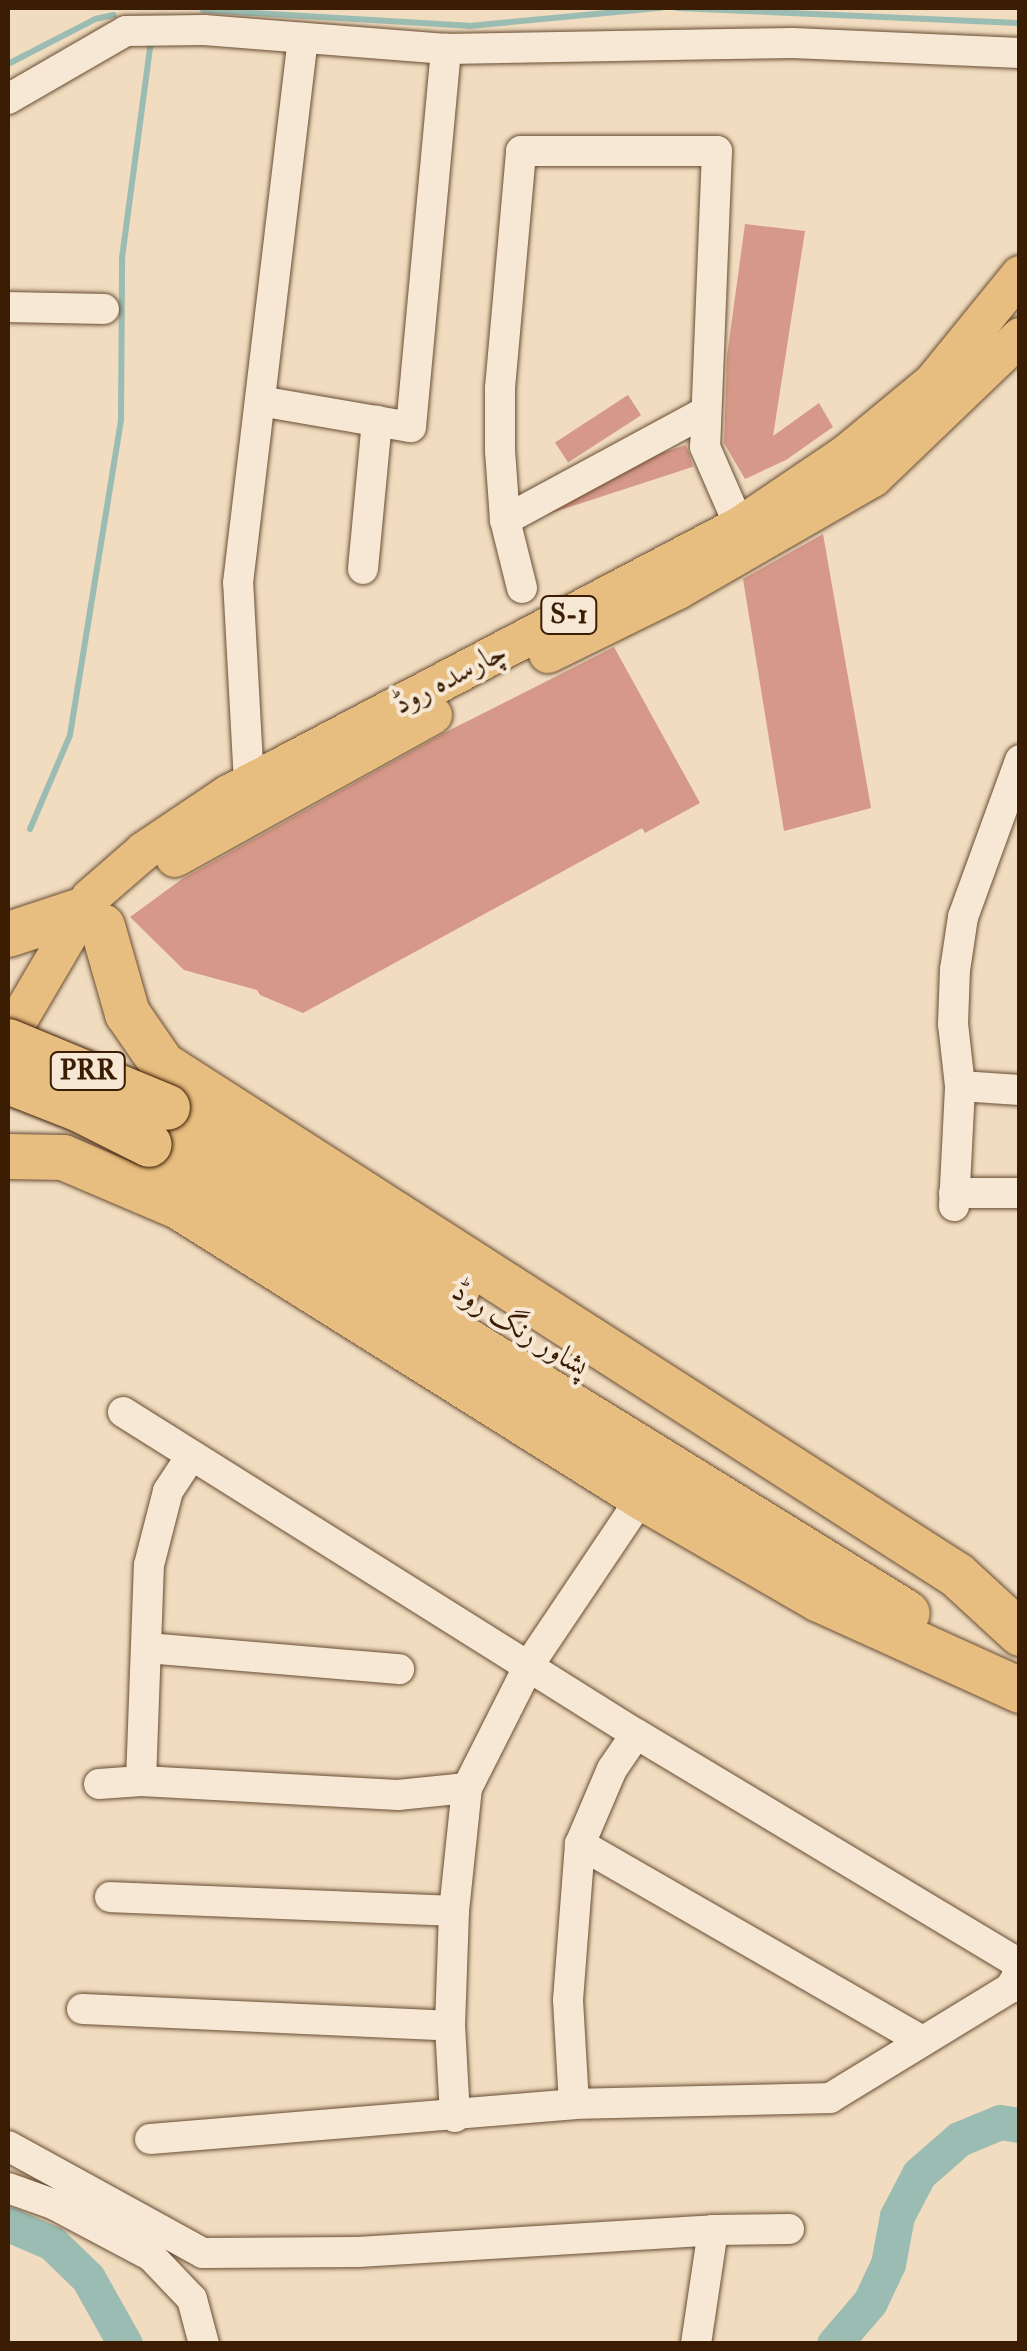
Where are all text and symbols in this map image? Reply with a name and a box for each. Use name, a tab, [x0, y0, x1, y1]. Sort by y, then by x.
road number: S-1	[539, 592, 599, 638]
street label: چارسدہ روڈ	[387, 633, 513, 723]
road number: PRR	[48, 1048, 128, 1094]
street label: پشاور رنگ روڈ	[445, 1273, 595, 1385]

